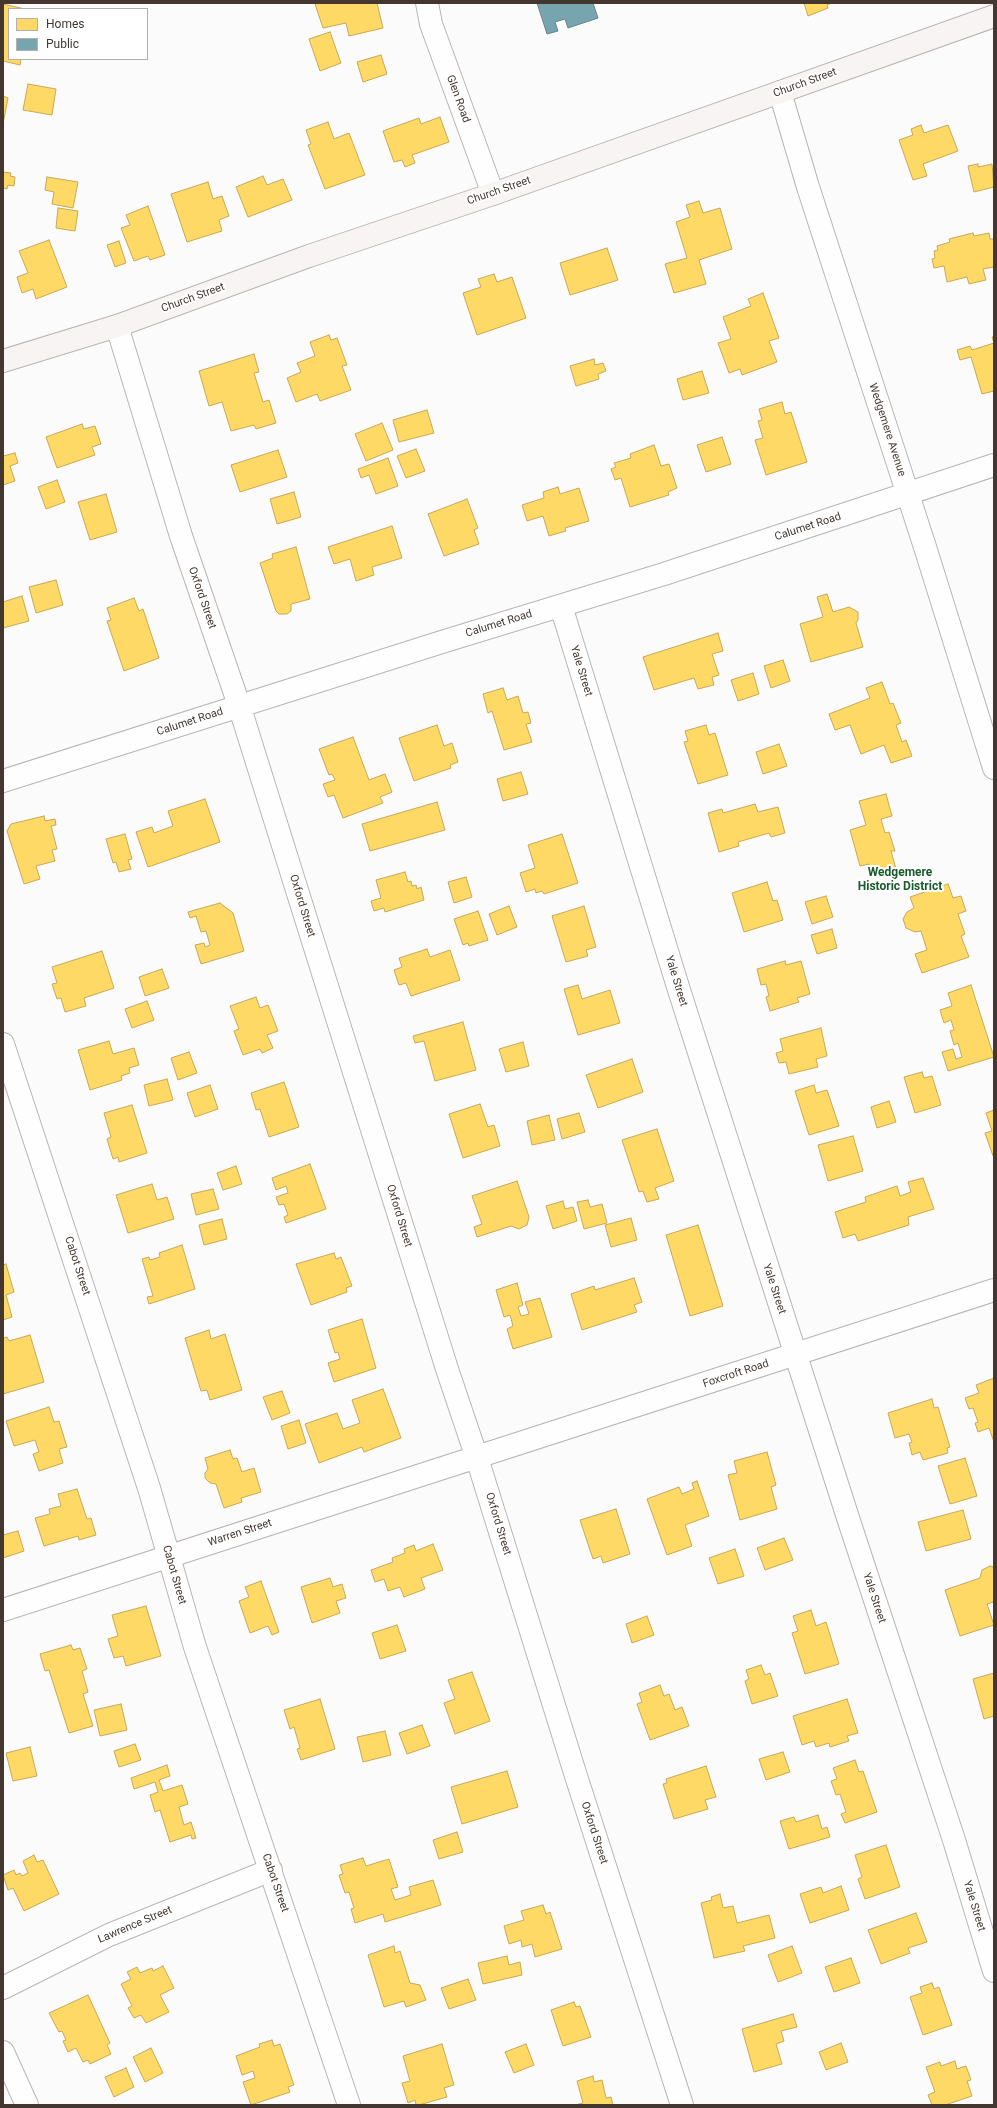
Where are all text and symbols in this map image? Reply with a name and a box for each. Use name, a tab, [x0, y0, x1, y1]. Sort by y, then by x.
legend	[8, 8, 148, 60]
text: Homes	[46, 17, 84, 31]
text: Public	[46, 37, 79, 51]
street label: Church Street	[772, 65, 838, 101]
street label: Glen Road	[443, 73, 473, 125]
street label: Church Street	[465, 174, 533, 208]
street label: Church Street	[160, 280, 226, 316]
street label: Wedgemere Avenue	[866, 382, 908, 478]
street label: Calumet Road	[773, 510, 843, 544]
street label: Oxford Street	[185, 565, 219, 631]
street label: Calumet Road	[464, 608, 534, 640]
street label: Yale Street	[567, 644, 595, 698]
street label: Calumet Road	[155, 705, 225, 739]
district label: Wedgemere Historic District	[858, 866, 942, 894]
street label: Oxford Street	[286, 873, 318, 939]
street label: Yale Street	[662, 954, 690, 1008]
street label: Oxford Street	[383, 1183, 415, 1249]
street label: Cabot Street	[61, 1235, 93, 1297]
street label: Yale Street	[760, 1262, 788, 1316]
street label: Foxcroft Road	[701, 1357, 771, 1391]
street label: Oxford Street	[482, 1491, 514, 1557]
street label: Warren Street	[206, 1516, 274, 1550]
street label: Cabot Street	[159, 1544, 189, 1606]
street label: Yale Street	[860, 1571, 888, 1625]
street label: Oxford Street	[578, 1800, 610, 1866]
street label: Cabot Street	[259, 1852, 291, 1914]
street label: Yale Street	[960, 1879, 988, 1933]
street label: Lawrence Street	[96, 1903, 174, 1947]

